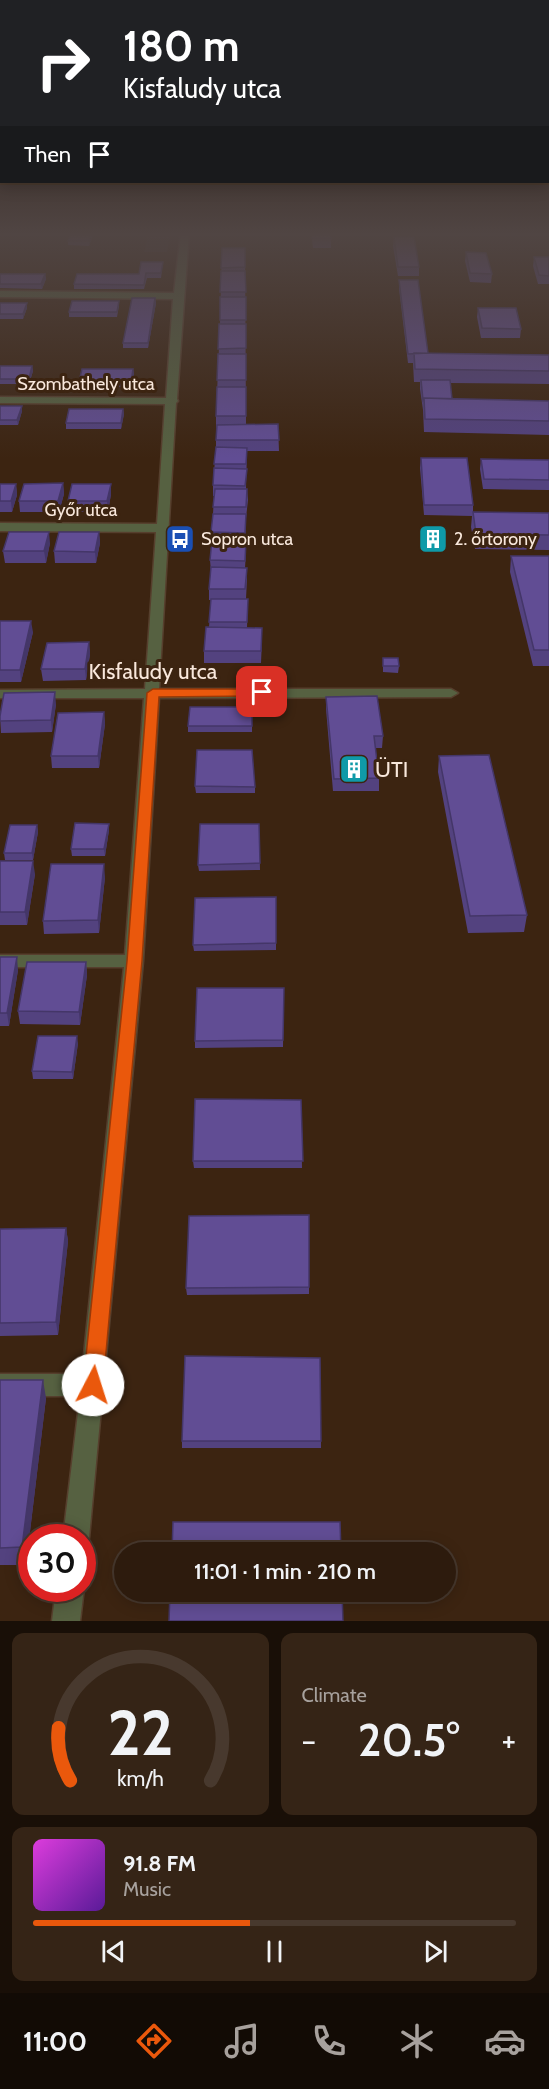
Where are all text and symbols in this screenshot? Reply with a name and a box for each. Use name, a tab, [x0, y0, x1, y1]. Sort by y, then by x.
text: 180 m	[123, 20, 239, 72]
icon: right	[24, 24, 102, 102]
text: Kisfaludy utca	[123, 72, 281, 105]
icon: arrive	[83, 138, 116, 171]
text: Then	[24, 141, 71, 168]
street label: Szombathely utca	[17, 373, 155, 395]
street label: Győr utca	[45, 499, 118, 521]
bus stop icon: Sopron utca	[164, 523, 196, 555]
building icon: 2. őrtorony	[417, 523, 449, 555]
place label: Sopron utca	[201, 528, 294, 550]
place label: 2. őrtorony	[454, 528, 537, 550]
street label: Kisfaludy utca	[89, 658, 218, 685]
pin	[236, 666, 287, 717]
icon: arrive	[245, 675, 278, 708]
building icon: ÜTI	[338, 753, 370, 785]
place label: ÜTI	[375, 756, 408, 783]
position arrow	[61, 1353, 125, 1417]
speed limit sign: 30	[18, 1524, 96, 1602]
text: 11:01 · 1 min · 210 m	[194, 1558, 376, 1585]
text: Climate	[302, 1683, 367, 1707]
text: 22	[107, 1695, 173, 1771]
text: 20.5°	[358, 1713, 460, 1767]
text: −	[302, 1720, 316, 1760]
text: +	[501, 1720, 516, 1760]
text: km/h	[117, 1765, 164, 1791]
text: 91.8 FM	[123, 1850, 196, 1877]
text: Music	[123, 1877, 171, 1901]
icon: previous	[97, 1935, 130, 1968]
icon: pause	[258, 1935, 291, 1968]
icon: next	[419, 1935, 452, 1968]
icon: directions	[133, 2020, 175, 2062]
icon: music	[221, 2020, 263, 2062]
icon: phone	[308, 2020, 350, 2062]
icon: climate	[396, 2020, 438, 2062]
icon: car	[484, 2020, 526, 2062]
text: 11:00	[23, 2025, 87, 2058]

